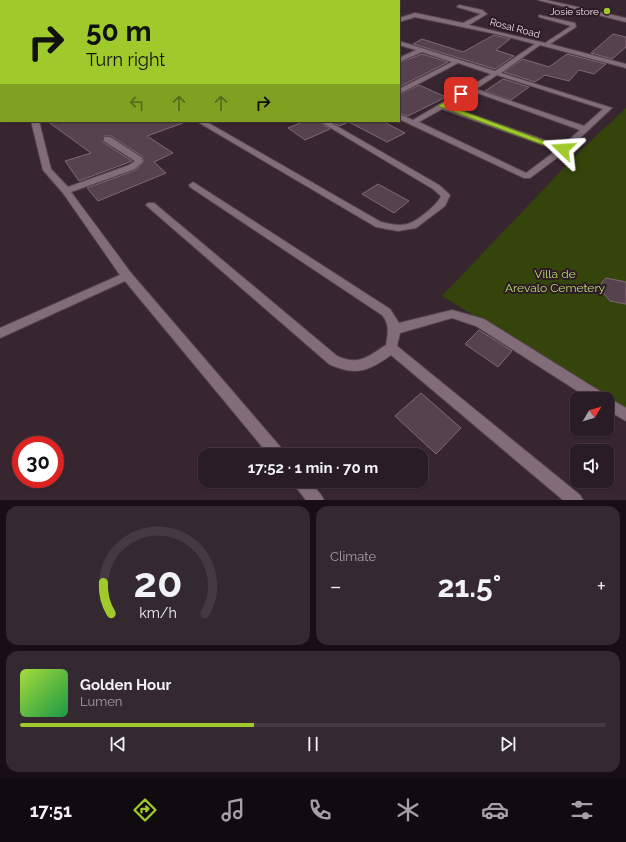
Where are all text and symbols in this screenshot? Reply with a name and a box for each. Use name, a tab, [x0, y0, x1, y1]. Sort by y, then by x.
place label: Josie store	[550, 6, 599, 17]
marker: Josie store	[602, 6, 612, 16]
text: 50 m	[86, 15, 152, 48]
icon: right	[20, 16, 72, 68]
street label: Rosal Road	[489, 16, 541, 40]
text: Turn right	[86, 49, 165, 70]
pin	[444, 77, 478, 111]
icon: arrive	[450, 83, 472, 105]
icon: left	[126, 92, 148, 114]
icon: ahead	[168, 92, 190, 114]
icon: ahead	[210, 92, 232, 114]
icon: right	[252, 92, 274, 114]
position arrow	[542, 128, 584, 170]
park label: Villa de Arevalo Cemetery	[505, 267, 606, 295]
north arrow	[570, 392, 614, 436]
map controls	[570, 392, 614, 488]
speed limit sign: 30	[12, 436, 64, 488]
button: sound	[570, 444, 614, 488]
text: 17:52 · 1 min · 70 m	[248, 459, 378, 477]
text: Climate	[330, 549, 376, 564]
text: 20	[134, 557, 182, 606]
text: 21.5°	[438, 569, 501, 604]
text: −	[330, 573, 342, 599]
text: +	[597, 573, 606, 599]
text: km/h	[139, 604, 177, 620]
text: Golden Hour	[80, 676, 171, 694]
text: Lumen	[80, 694, 122, 709]
icon: previous	[107, 733, 129, 755]
icon: pause	[302, 733, 324, 755]
icon: next	[497, 733, 519, 755]
icon: directions	[131, 796, 159, 824]
icon: music	[219, 796, 247, 824]
icon: phone	[306, 796, 334, 824]
icon: climate	[394, 796, 422, 824]
icon: car	[481, 796, 509, 824]
icon: filters	[568, 796, 596, 824]
text: 17:51	[30, 800, 72, 821]

